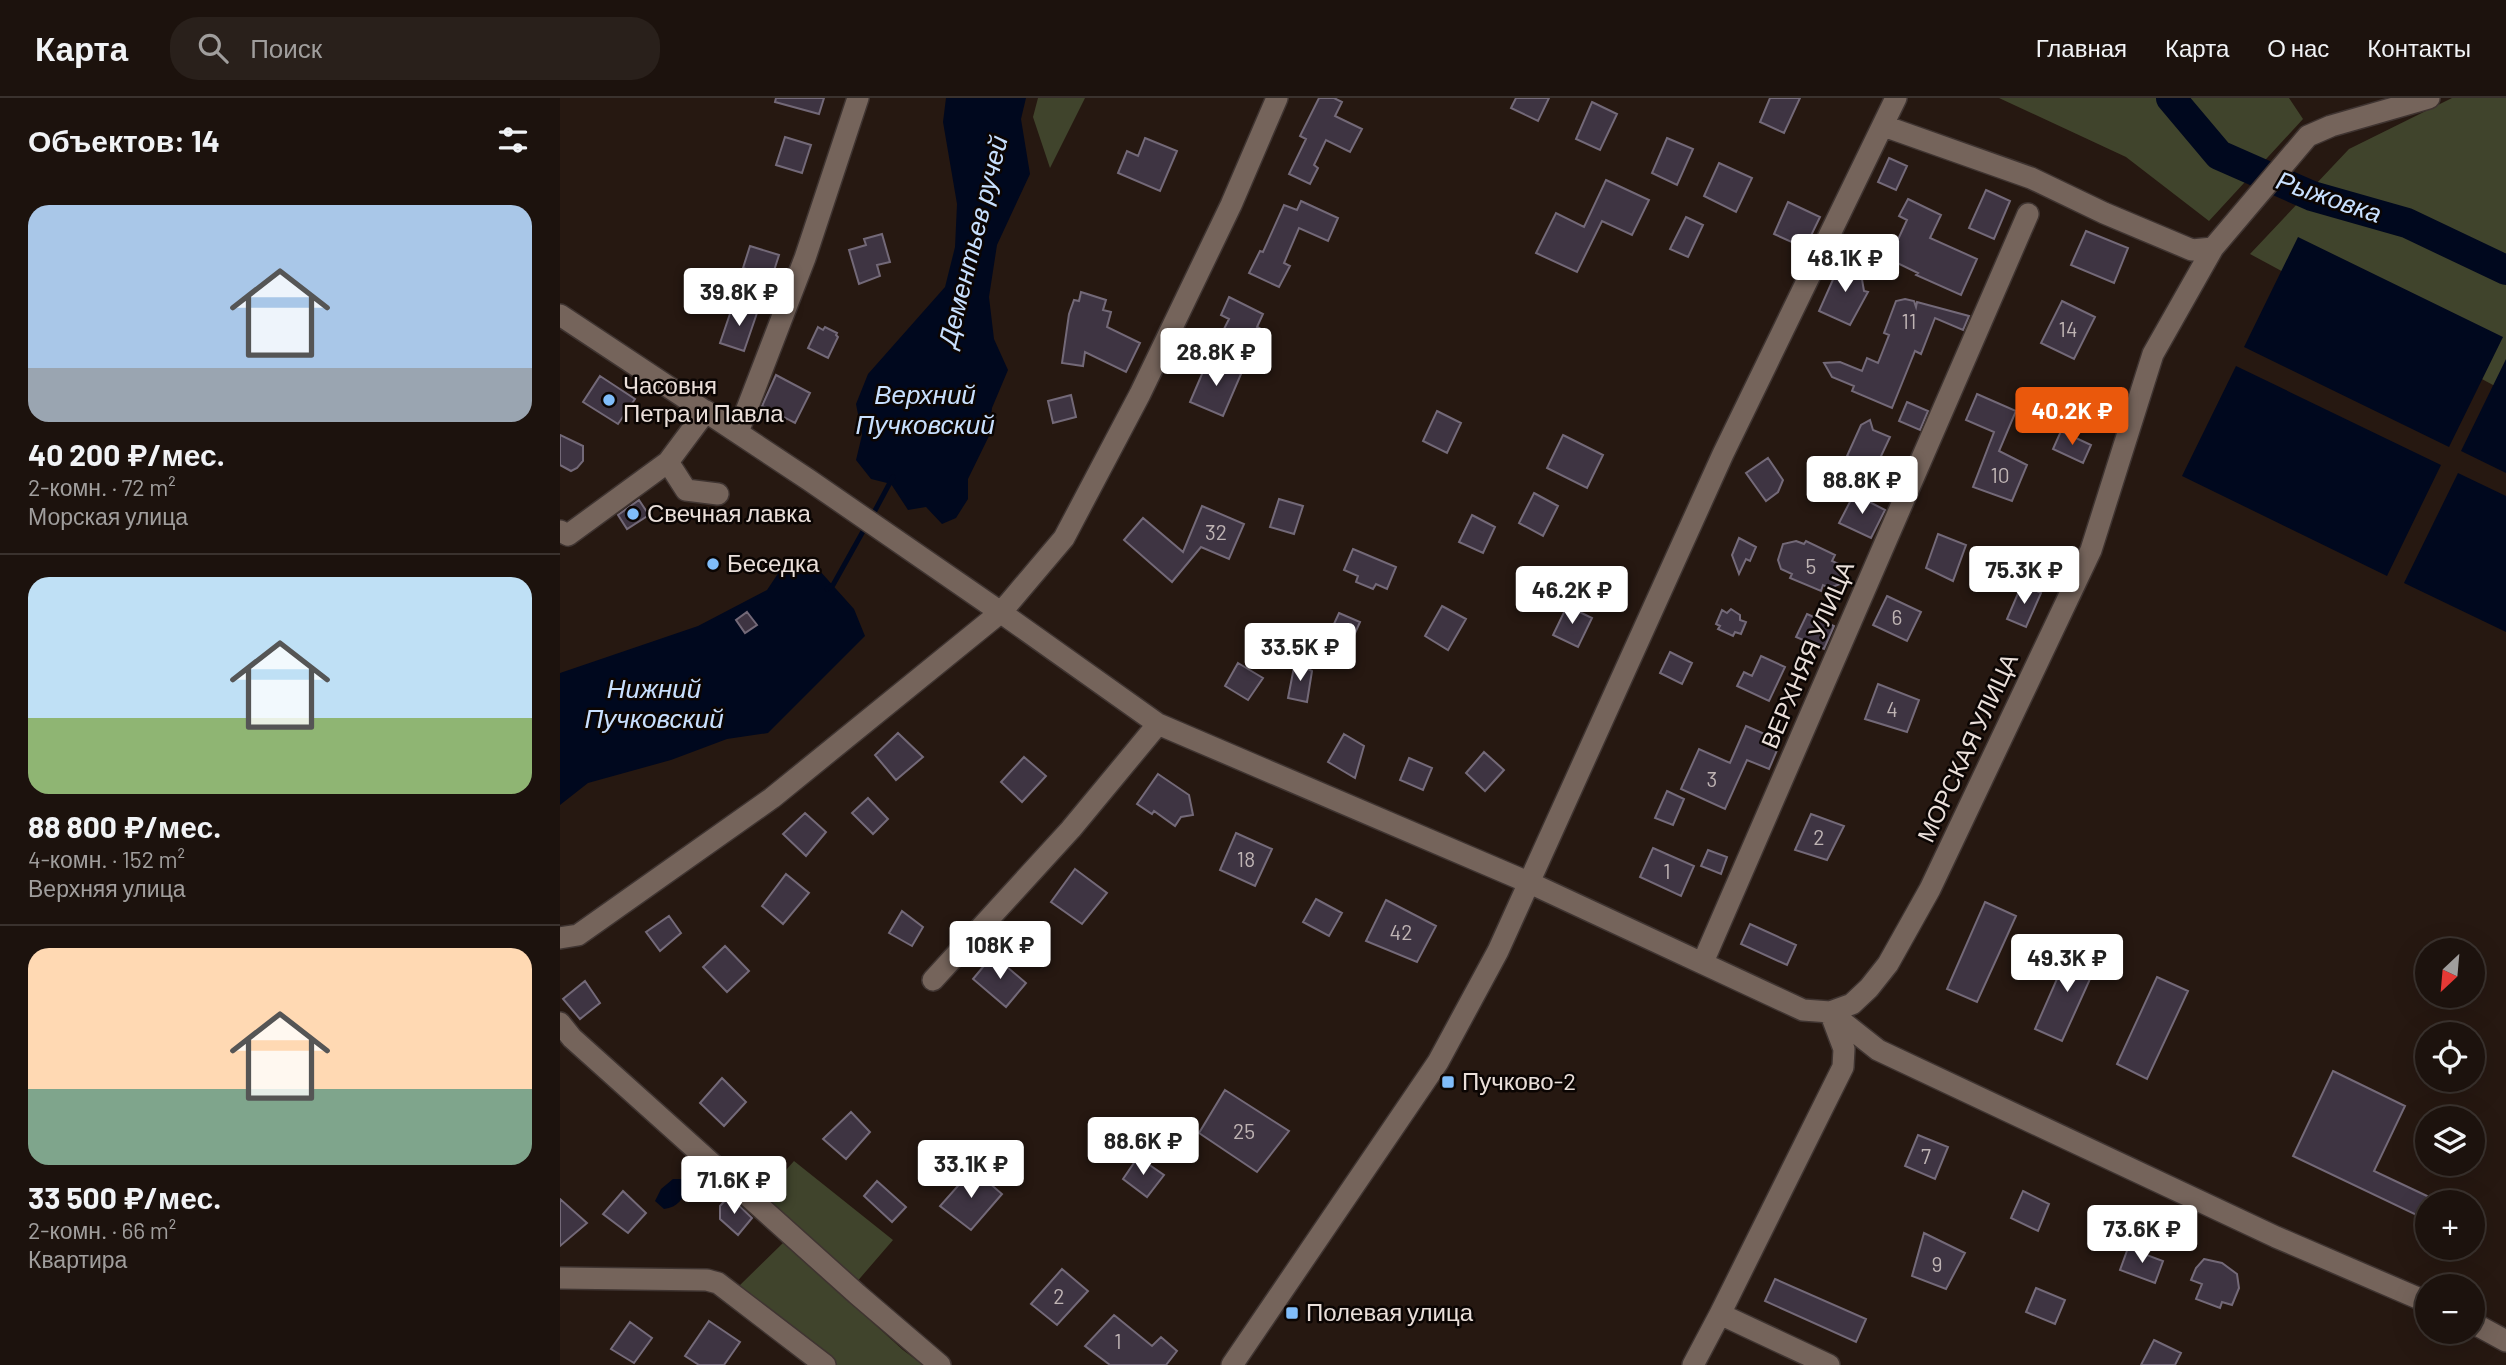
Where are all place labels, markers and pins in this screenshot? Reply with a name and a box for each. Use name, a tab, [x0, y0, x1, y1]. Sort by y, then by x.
pin: 48.1K ₽	[1780, 234, 1910, 294]
pin: 39.8K ₽	[674, 268, 804, 328]
pin: 28.8K ₽	[1151, 328, 1281, 388]
place label: Часовня Петра и Павла	[623, 370, 784, 427]
pin: 40.2K ₽	[2007, 388, 2137, 447]
marker: Часовня Петра и Павла	[601, 392, 617, 408]
pin: 88.8K ₽	[1797, 456, 1927, 516]
place label: Свечная лавка	[647, 498, 811, 527]
marker: Свечная лавка	[625, 506, 641, 522]
pin: 75.3K ₽	[1959, 546, 2089, 606]
place label: Беседка	[727, 548, 820, 577]
marker: Беседка	[705, 556, 721, 572]
pin: 46.2K ₽	[1507, 566, 1637, 626]
pin: 33.5K ₽	[1235, 624, 1365, 683]
pin: 108K ₽	[943, 922, 1057, 981]
pin: 49.3K ₽	[2002, 934, 2132, 994]
place label: Пучково-2	[1462, 1066, 1576, 1095]
marker: Пучково-2	[1440, 1074, 1456, 1090]
pin: 88.6K ₽	[1078, 1118, 1208, 1177]
pin: 33.1K ₽	[906, 1140, 1036, 1200]
pin: 71.6K ₽	[669, 1156, 799, 1216]
pin: 73.6K ₽	[2077, 1206, 2207, 1265]
place label: Полевая улица	[1306, 1297, 1474, 1326]
marker: Полевая улица	[1284, 1305, 1300, 1321]

